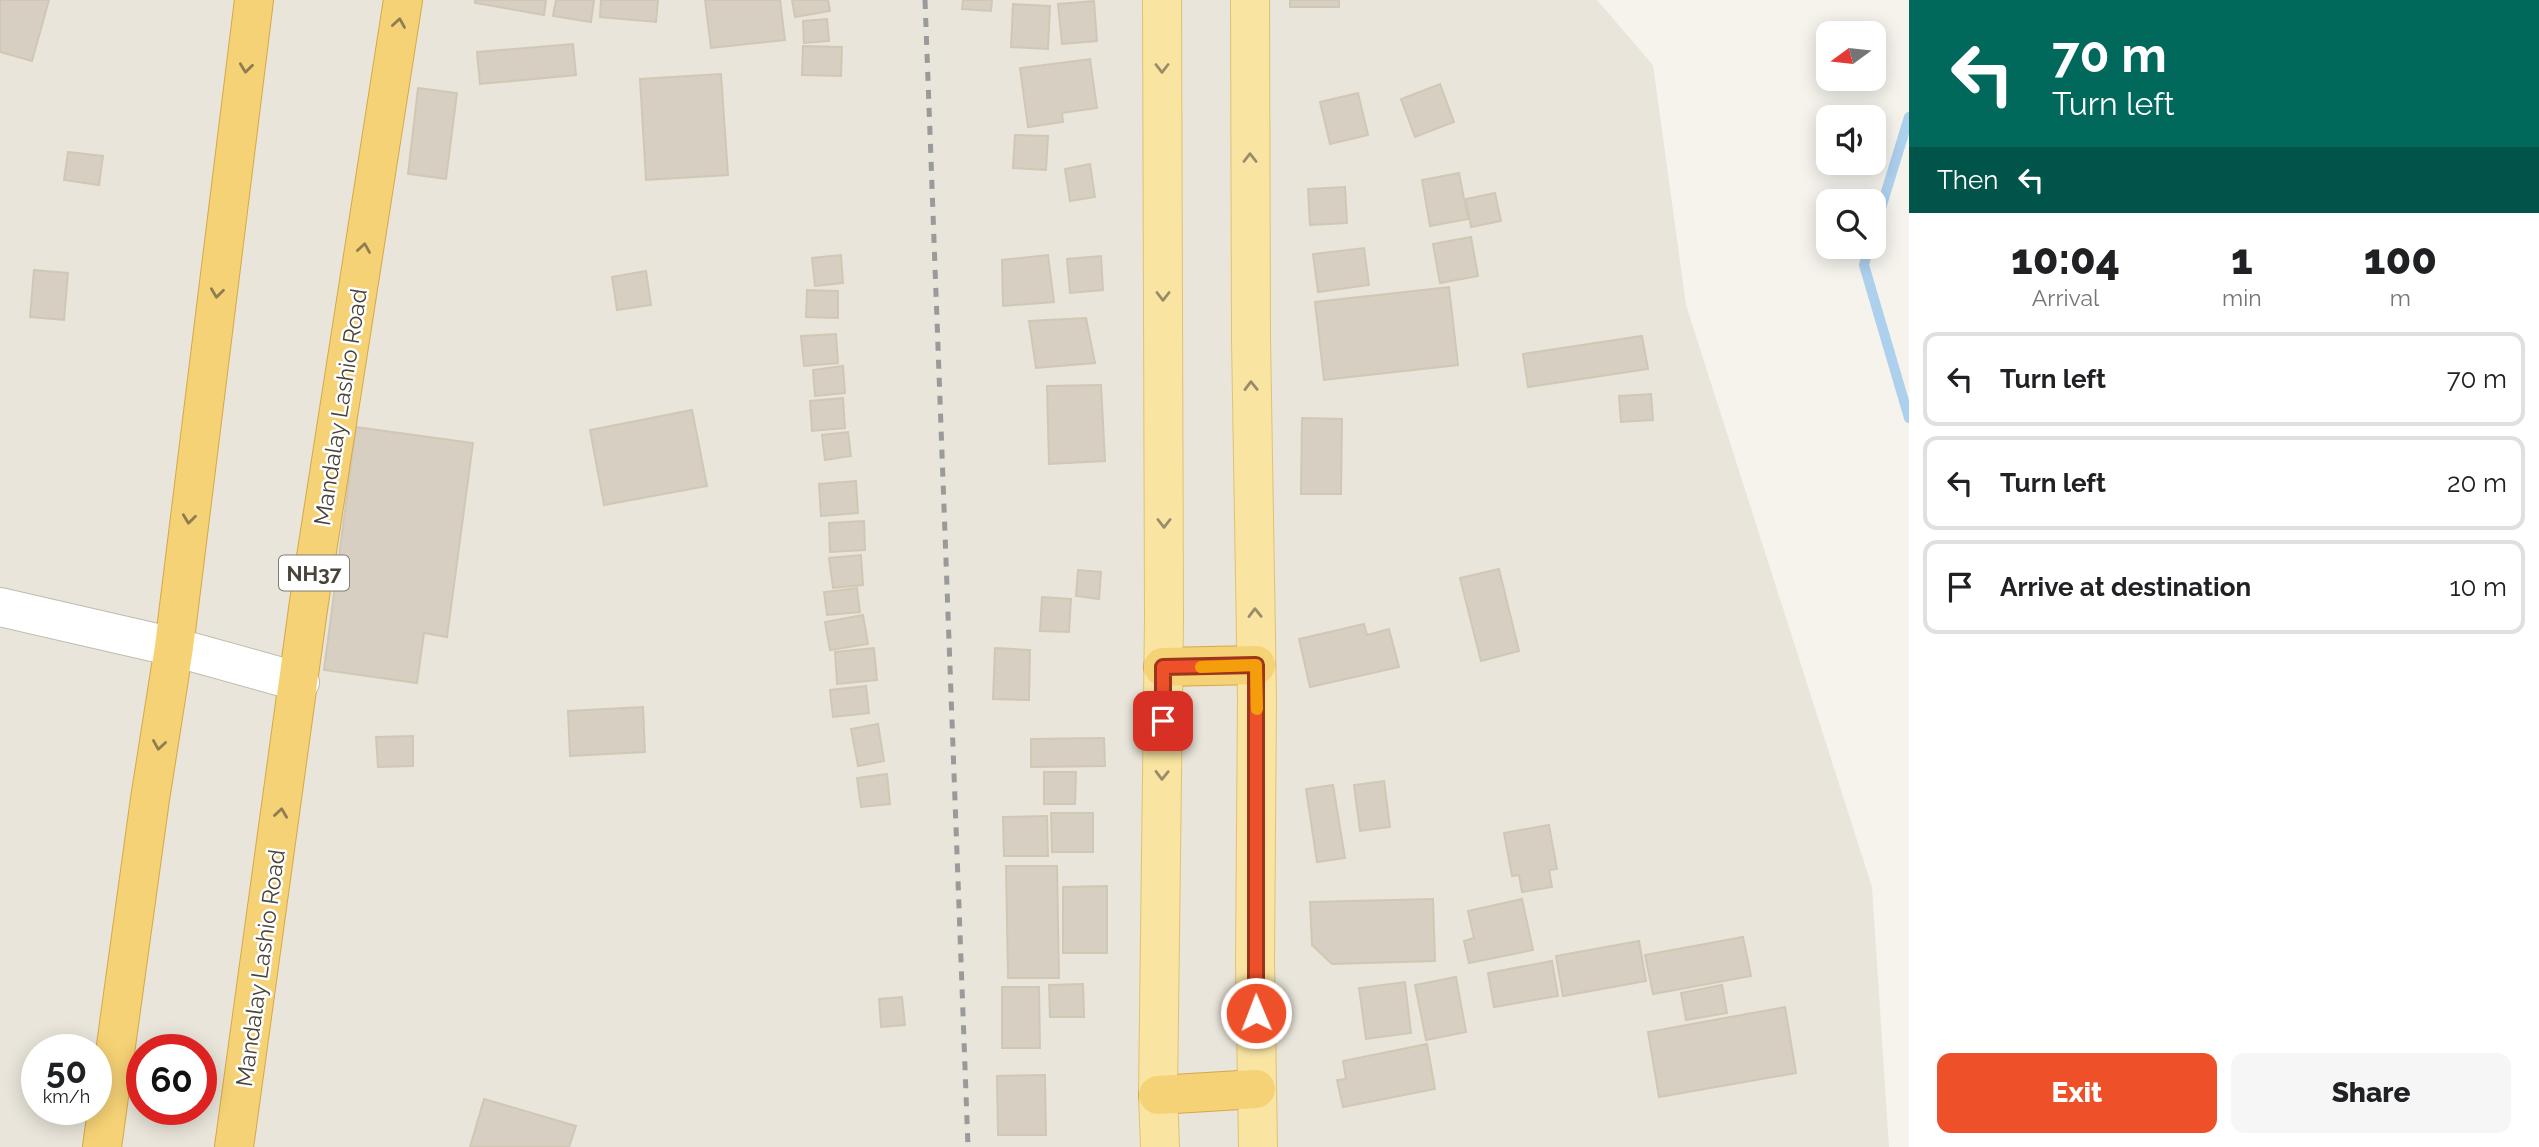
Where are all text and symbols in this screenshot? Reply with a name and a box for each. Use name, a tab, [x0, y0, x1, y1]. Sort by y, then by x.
one-way arrow	[391, 17, 406, 29]
north arrow	[1816, 21, 1886, 91]
map controls	[1816, 21, 1886, 259]
text: 70 m	[2052, 26, 2167, 83]
icon: left	[1937, 28, 2028, 119]
one-way arrow	[238, 62, 253, 74]
one-way arrow	[1154, 63, 1170, 74]
text: Turn left	[2052, 85, 2174, 122]
button: sound	[1816, 105, 1886, 175]
one-way arrow	[1242, 153, 1258, 163]
icon: left	[2012, 161, 2050, 199]
text: Then	[1937, 165, 1998, 195]
button: search	[1816, 189, 1886, 259]
text: 10:04	[2011, 235, 2120, 284]
text: 1	[2231, 235, 2253, 284]
text: 100	[2364, 235, 2437, 284]
one-way arrow	[356, 242, 371, 254]
text: Arrival	[2032, 284, 2099, 311]
text: min	[2222, 284, 2262, 311]
text: m	[2390, 284, 2411, 311]
street label: Mandalay Lashio Road	[308, 287, 372, 527]
one-way arrow	[210, 288, 225, 299]
one-way arrow	[1155, 291, 1171, 301]
icon: left	[1941, 360, 1979, 398]
text: Turn left	[2000, 364, 2106, 394]
text: 70 m	[2447, 364, 2507, 394]
one-way arrow	[1244, 380, 1259, 391]
icon: left	[1941, 464, 1979, 502]
text: Turn left	[2000, 468, 2106, 498]
text: 20 m	[2447, 468, 2507, 498]
one-way arrow	[182, 513, 197, 525]
one-way arrow	[1156, 518, 1172, 529]
road number: NH37	[279, 556, 349, 590]
icon: arrive	[1941, 568, 1979, 606]
text: Arrive at destination	[2000, 572, 2251, 602]
text: 10 m	[2449, 572, 2507, 602]
one-way arrow	[1248, 608, 1263, 619]
pin	[1133, 691, 1193, 751]
icon: arrive	[1144, 702, 1182, 740]
one-way arrow	[151, 739, 166, 750]
one-way arrow	[1154, 770, 1170, 781]
one-way arrow	[274, 807, 289, 818]
street label: Mandalay Lashio Road	[230, 848, 290, 1088]
position arrow	[1219, 976, 1293, 1050]
speed limit sign: 60	[126, 1034, 217, 1125]
text: 50	[46, 1050, 87, 1091]
button: Exit	[1937, 1053, 2217, 1133]
button: Share	[2231, 1053, 2511, 1133]
text: km/h	[43, 1086, 90, 1107]

